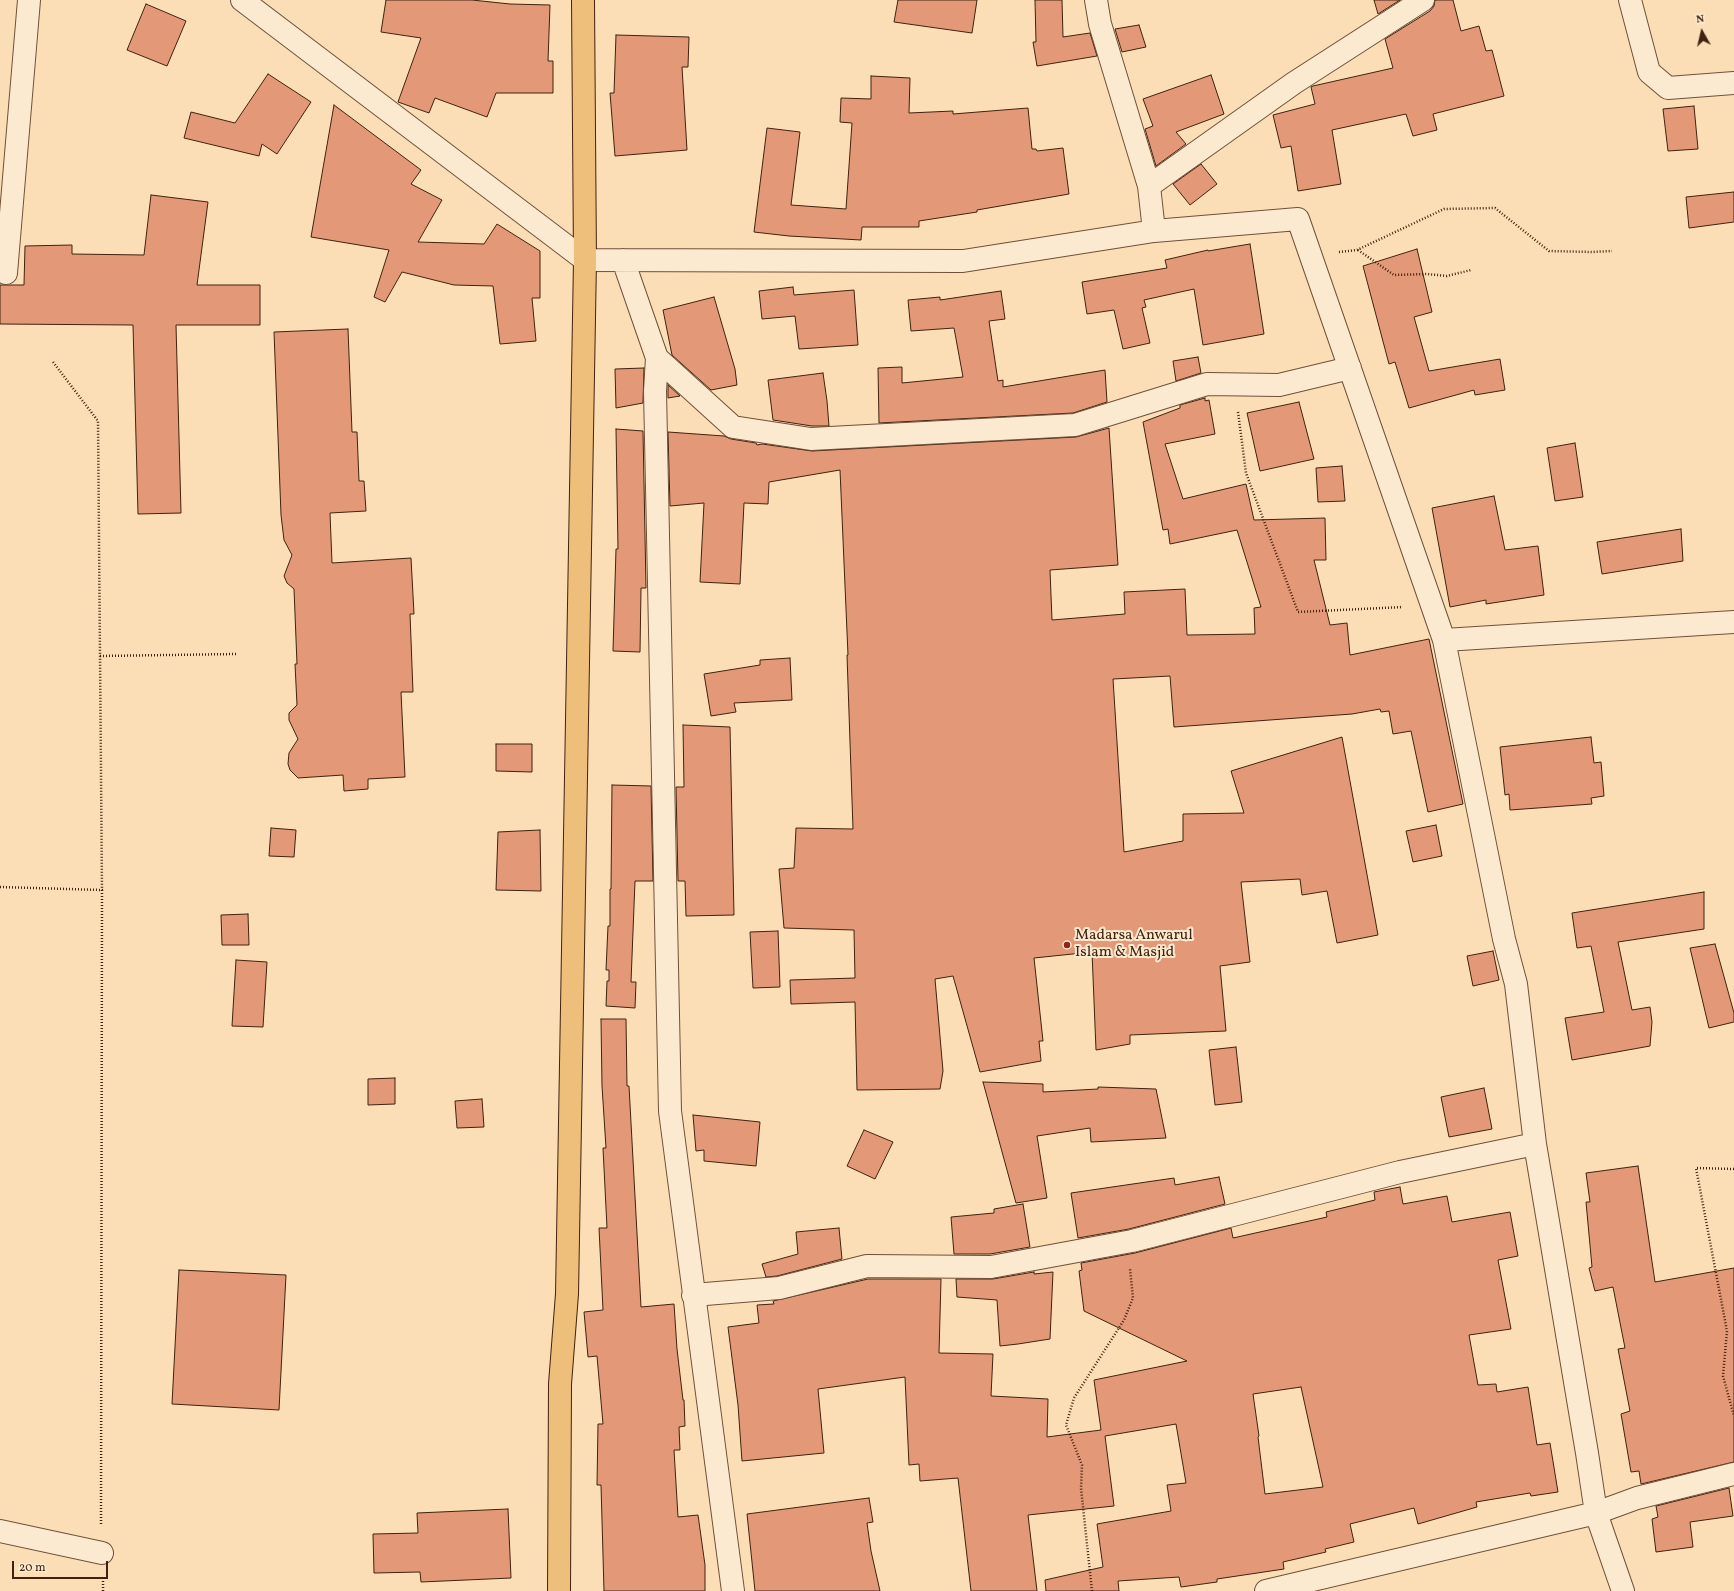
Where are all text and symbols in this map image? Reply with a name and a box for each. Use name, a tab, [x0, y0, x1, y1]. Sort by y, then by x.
north arrow	[1682, 12, 1722, 52]
text: N	[1695, 12, 1705, 28]
place label: Madarsa Anwarul Islam & Masjid	[1075, 927, 1193, 962]
marker: Madarsa Anwarul Islam & Masjid	[1062, 940, 1072, 950]
scale bar	[14, 1553, 110, 1579]
text: 20 m	[19, 1560, 46, 1576]

